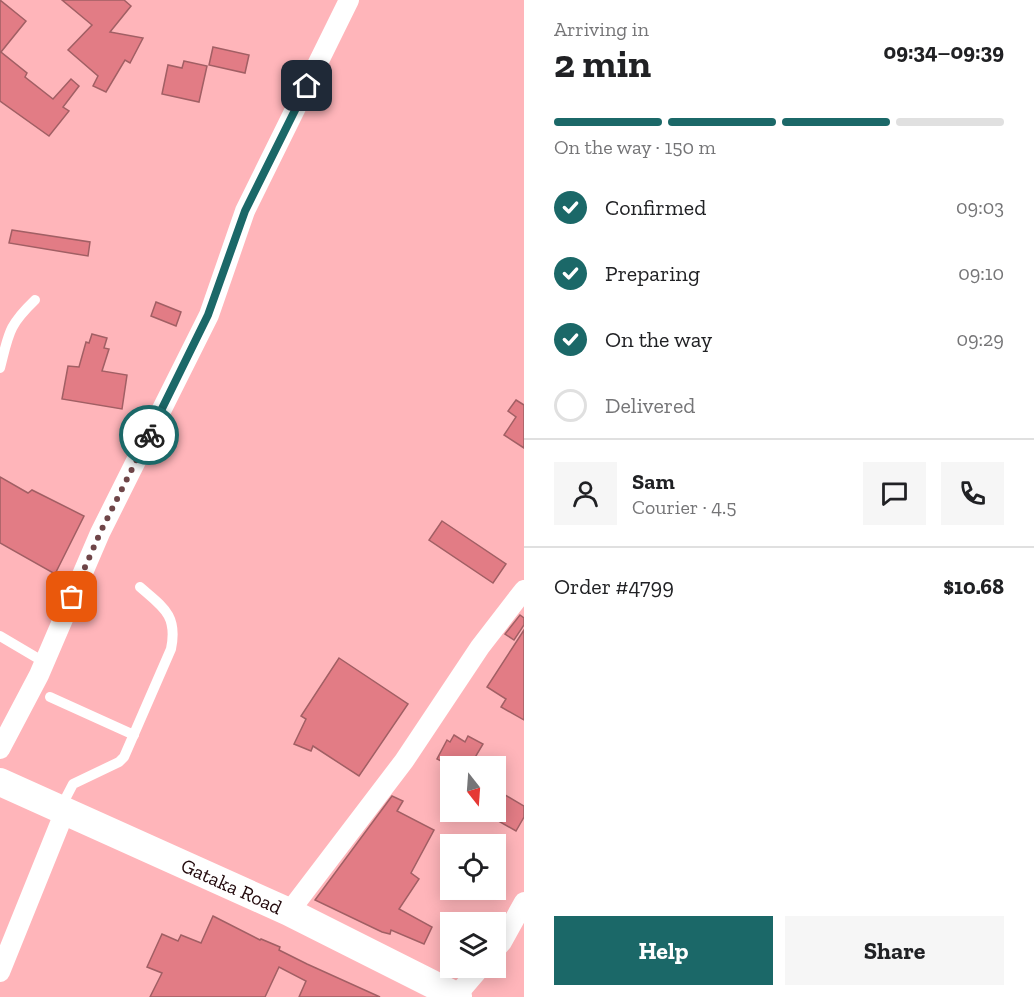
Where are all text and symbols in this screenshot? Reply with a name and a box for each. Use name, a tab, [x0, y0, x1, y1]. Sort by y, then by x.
text: Arriving in	[554, 17, 649, 41]
text: 09:34–09:39	[883, 38, 1004, 65]
text: 2 min	[554, 40, 651, 87]
pin	[281, 60, 332, 111]
icon: home	[290, 69, 323, 102]
text: On the way · 150 m	[554, 135, 716, 159]
icon: check	[554, 191, 587, 224]
text: Confirmed	[605, 194, 706, 221]
text: 09:03	[956, 195, 1004, 219]
icon: check	[554, 257, 587, 290]
text: Preparing	[605, 260, 700, 287]
text: 09:10	[958, 261, 1004, 285]
icon: check	[554, 323, 587, 356]
text: On the way	[605, 326, 712, 353]
text: 09:29	[956, 327, 1004, 351]
text: Delivered	[605, 392, 695, 419]
courier	[119, 405, 179, 465]
icon: bike	[133, 419, 166, 452]
button: person	[554, 462, 617, 525]
button: chat	[863, 462, 926, 525]
button: phone	[941, 462, 1004, 525]
text: Sam	[632, 468, 675, 495]
text: Courier · 4.5	[632, 495, 737, 519]
pin	[46, 571, 97, 622]
text: Order #4799	[554, 573, 674, 600]
text: $10.68	[943, 573, 1004, 600]
icon: bag	[55, 580, 88, 613]
north arrow	[440, 756, 506, 822]
map controls	[440, 756, 506, 978]
button: locate	[440, 834, 506, 900]
street label: Gataka Road	[177, 853, 286, 919]
button: layers	[440, 912, 506, 978]
button: Help	[554, 916, 773, 985]
button: Share	[785, 916, 1004, 985]

